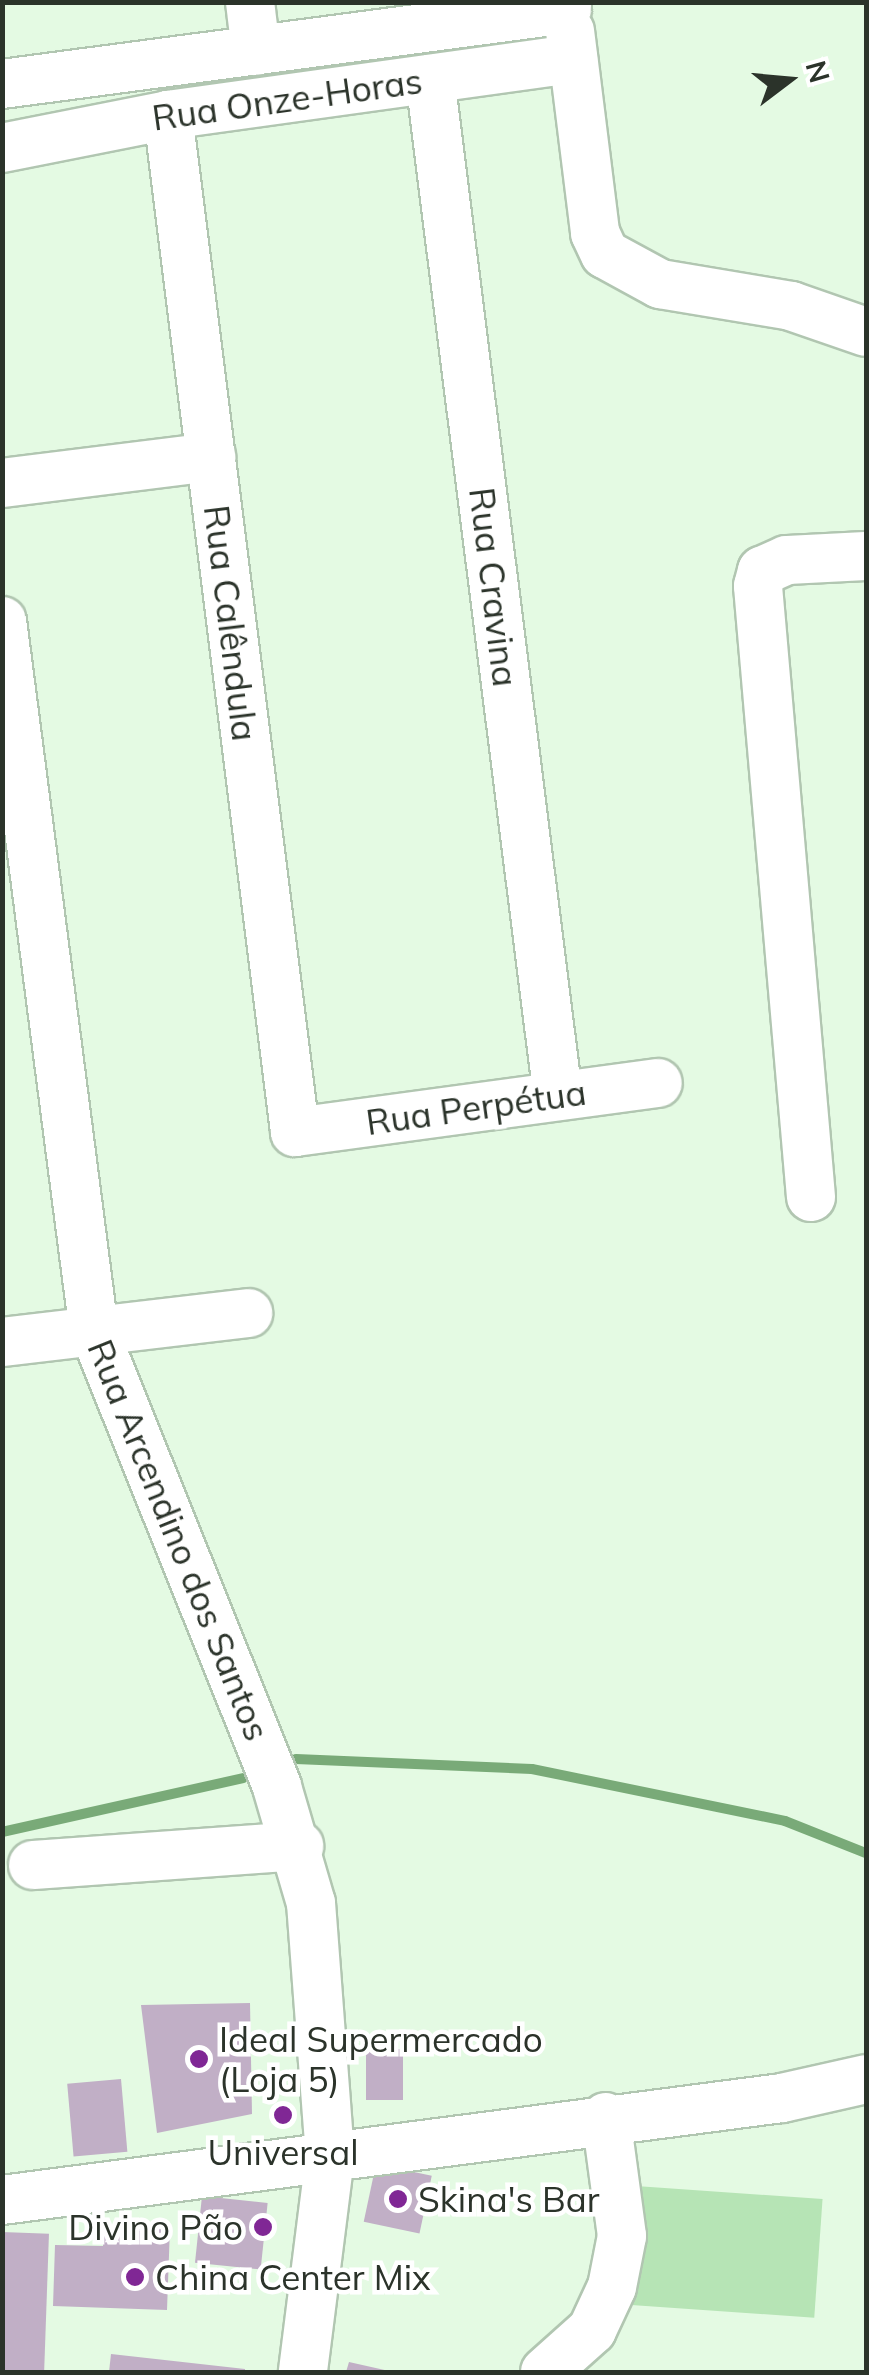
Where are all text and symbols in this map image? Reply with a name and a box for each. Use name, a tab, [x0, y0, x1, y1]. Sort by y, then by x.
north arrow	[739, 30, 839, 130]
text: N	[799, 57, 838, 87]
street label: Rua Onze-Horas	[149, 59, 425, 139]
street label: Rua Cravina	[461, 485, 527, 689]
street label: Rua Calêndula	[196, 503, 266, 743]
street label: Rua Perpétua	[363, 1071, 589, 1143]
street label: Rua Arcendino dos Santos	[79, 1334, 279, 1746]
place label: Ideal Supermercado (Loja 5)	[219, 2018, 543, 2100]
marker: Ideal Supermercado (Loja 5)	[188, 2048, 210, 2070]
marker: Universal	[272, 2104, 294, 2126]
place label: Universal	[208, 2131, 358, 2173]
place label: Skina's Bar	[418, 2178, 599, 2220]
marker: Skina's Bar	[387, 2188, 409, 2210]
place label: Divino Pão	[68, 2206, 243, 2248]
marker: Divino Pão	[252, 2216, 274, 2238]
place label: China Center Mix	[155, 2256, 431, 2298]
marker: China Center Mix	[124, 2266, 146, 2288]

